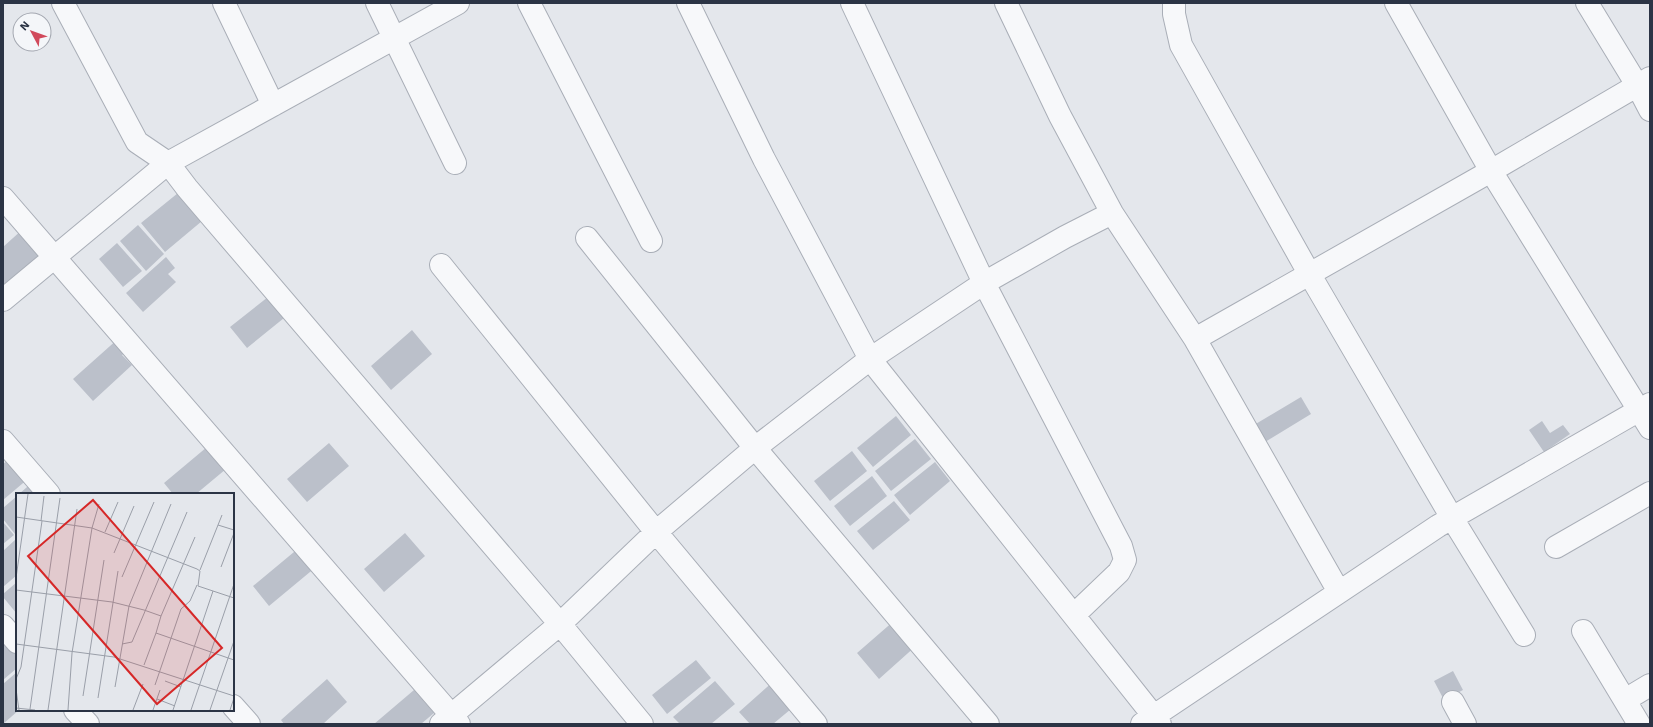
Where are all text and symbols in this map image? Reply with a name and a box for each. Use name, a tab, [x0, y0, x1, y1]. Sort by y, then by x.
north arrow	[12, 12, 52, 52]
text: N	[17, 18, 32, 33]
inset map	[16, 493, 234, 711]

